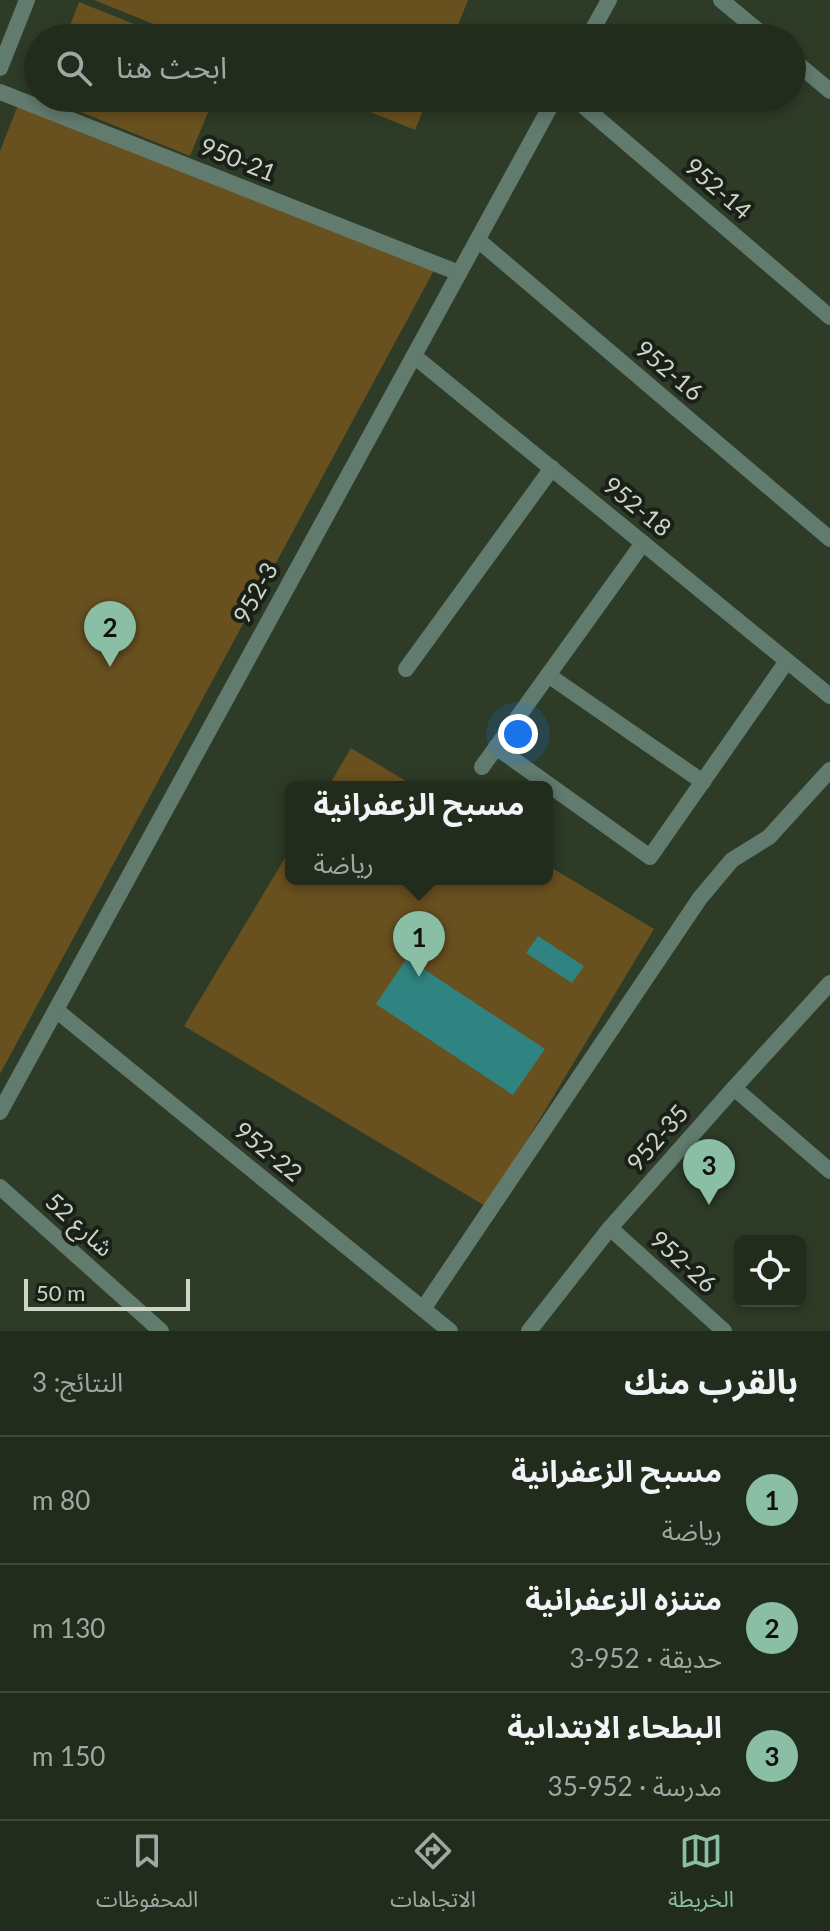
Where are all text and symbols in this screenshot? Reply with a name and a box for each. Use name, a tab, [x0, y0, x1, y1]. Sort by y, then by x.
search box	[24, 24, 806, 112]
icon: search	[52, 46, 96, 90]
text: ابحث هنا	[116, 48, 227, 84]
street label: 950-21	[197, 130, 280, 187]
street label: 952-14	[680, 151, 758, 225]
street label: 952-16	[631, 334, 709, 406]
street label: 952-18	[598, 470, 678, 542]
street label: 952-3	[226, 557, 283, 628]
pin: 2	[84, 601, 136, 667]
your location	[498, 714, 538, 754]
popup	[285, 781, 553, 885]
text: مسبح الزعفرانية	[314, 785, 524, 821]
text: رياضة	[314, 847, 374, 879]
pin: 1	[393, 911, 445, 977]
street label: 952-35	[620, 1098, 694, 1176]
street label: 952-22	[229, 1115, 309, 1187]
pin: 3	[683, 1139, 735, 1205]
street label: شارع 52	[38, 1186, 120, 1265]
street label: 952-26	[645, 1224, 723, 1298]
map controls	[734, 1235, 806, 1307]
button: locate	[734, 1235, 806, 1307]
scale bar	[24, 1275, 190, 1311]
text: 50 m	[36, 1279, 85, 1306]
text: بالقرب منك	[624, 1360, 798, 1401]
text: النتائج: 3	[32, 1366, 123, 1398]
text: مسبح الزعفرانية	[511, 1452, 722, 1488]
text: 80 m	[32, 1484, 90, 1516]
text: 1	[764, 1484, 780, 1516]
text: رياضة	[662, 1514, 722, 1546]
text: متنزه الزعفرانية	[525, 1580, 722, 1616]
text: 130 m	[32, 1612, 105, 1644]
text: 2	[764, 1612, 780, 1644]
text: حديقة · 952-3	[569, 1642, 722, 1674]
text: البطحاء الابتداىية	[507, 1708, 722, 1744]
text: 150 m	[32, 1740, 105, 1772]
text: 3	[764, 1740, 780, 1772]
text: مدرسة · 952-35	[548, 1770, 722, 1802]
tab: المحفوظات	[96, 1829, 198, 1923]
tab: الاتجاهات	[390, 1829, 476, 1923]
tab: الخريطة	[668, 1829, 734, 1923]

